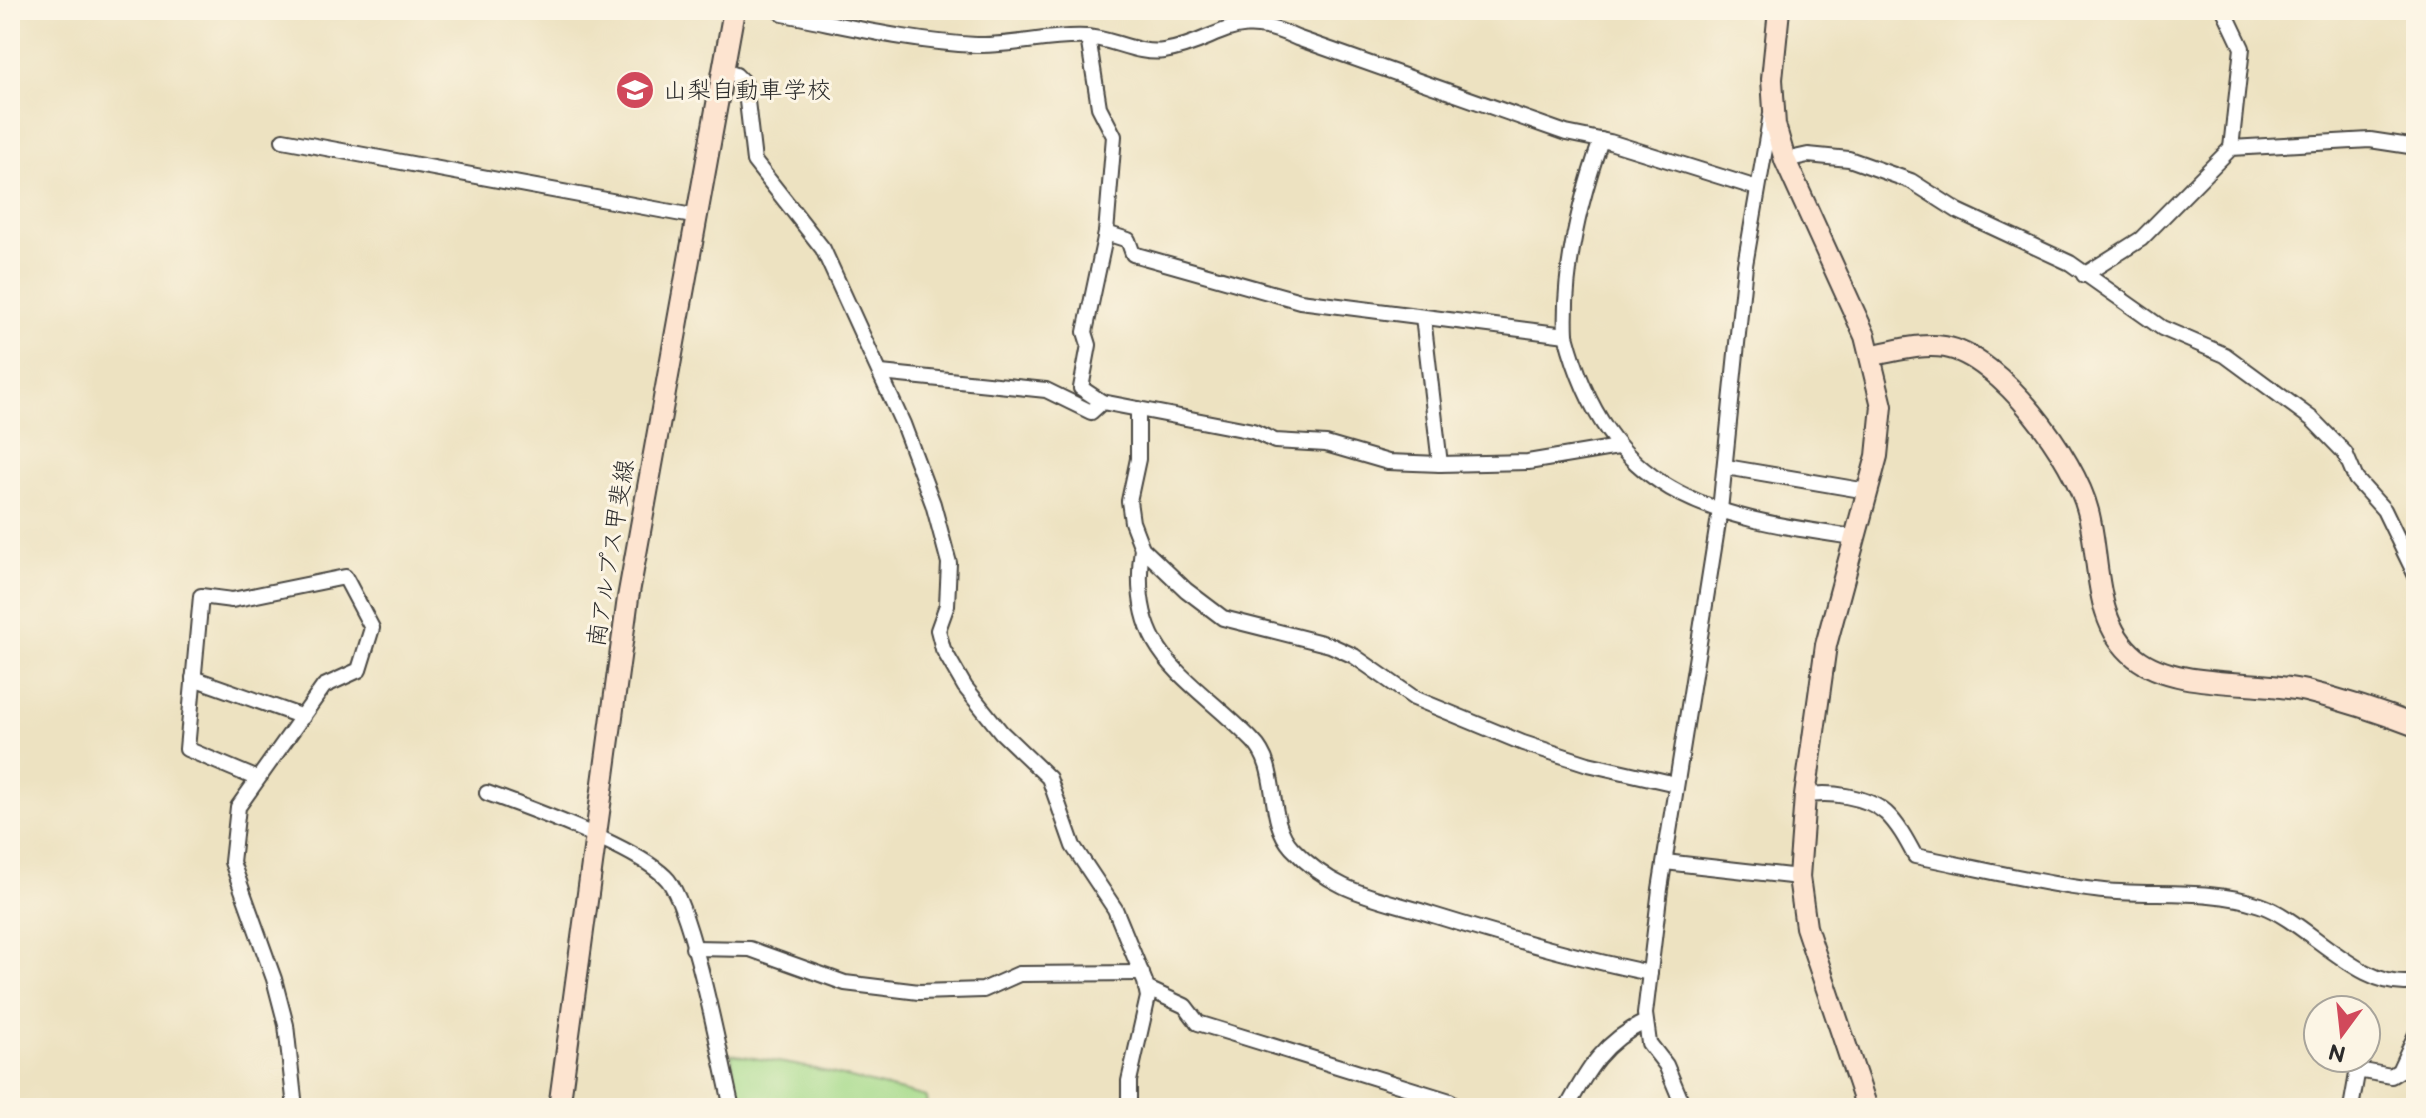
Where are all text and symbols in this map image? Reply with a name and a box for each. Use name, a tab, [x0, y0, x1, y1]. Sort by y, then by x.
school or university icon: 山梨自動車学校	[614, 69, 656, 111]
place label: 山梨自動車学校	[663, 76, 831, 105]
street label: 南アルプス甲斐線	[582, 457, 640, 649]
north arrow	[2302, 994, 2382, 1074]
text: N	[2326, 1037, 2349, 1067]

